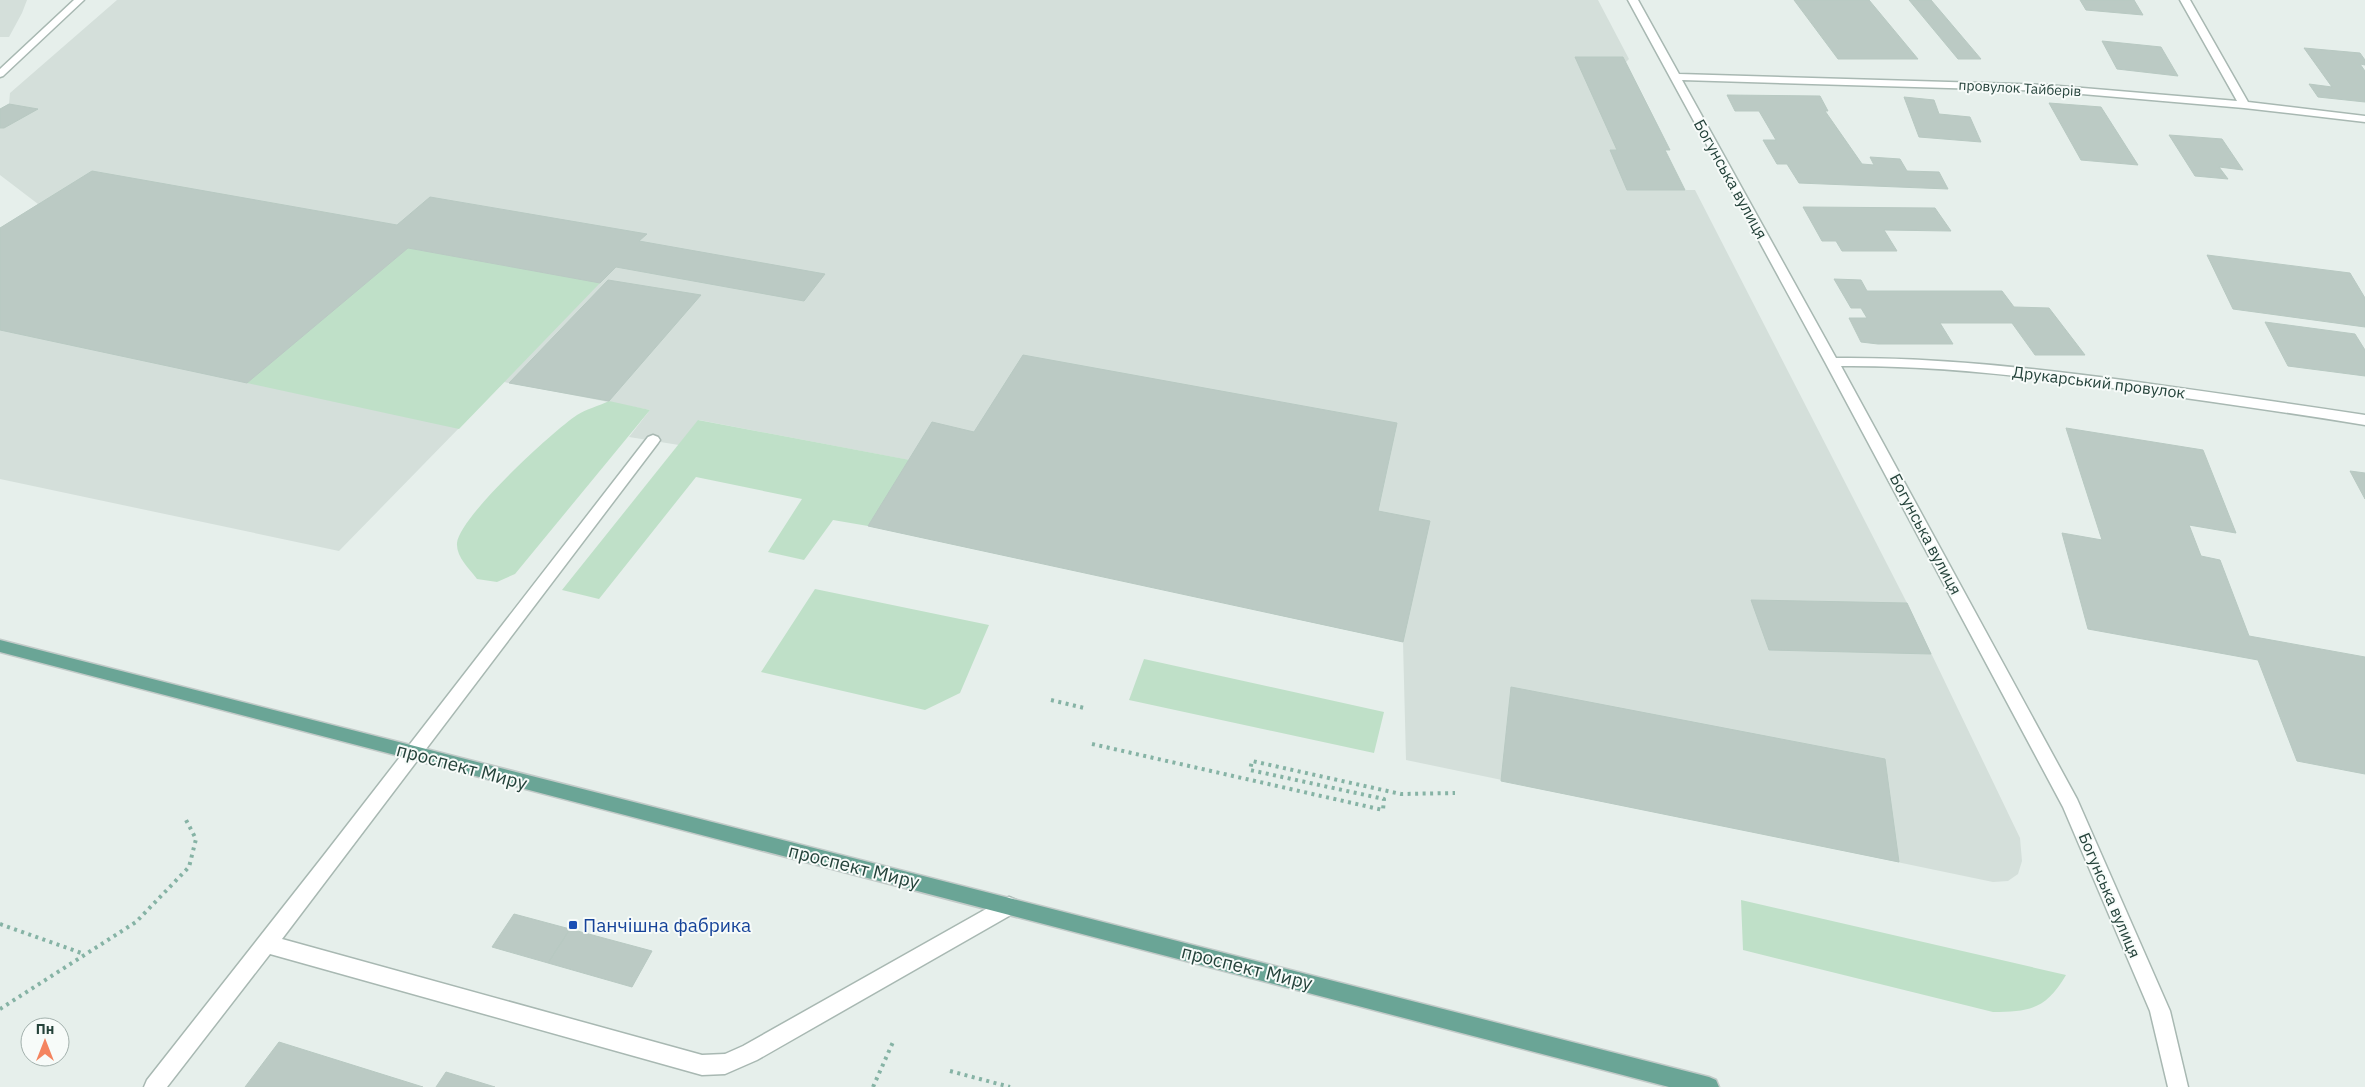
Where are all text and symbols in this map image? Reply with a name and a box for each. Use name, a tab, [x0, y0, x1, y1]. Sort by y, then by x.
street label: провулок Тайберів	[1958, 76, 2082, 100]
street label: Богунська вулиця	[1690, 116, 1772, 242]
street label: Друкарський провулок	[2012, 361, 2187, 403]
street label: Богунська вулиця	[1886, 470, 1966, 598]
street label: проспект Миру	[394, 737, 530, 795]
street label: Богунська вулиця	[2075, 829, 2145, 961]
street label: проспект Миру	[786, 838, 923, 894]
place label: Панчішна фабрика	[583, 913, 751, 937]
marker: Панчішна фабрика	[567, 919, 579, 931]
street label: проспект Миру	[1179, 939, 1316, 995]
north arrow	[20, 1017, 70, 1067]
text: Пн	[36, 1020, 54, 1038]

